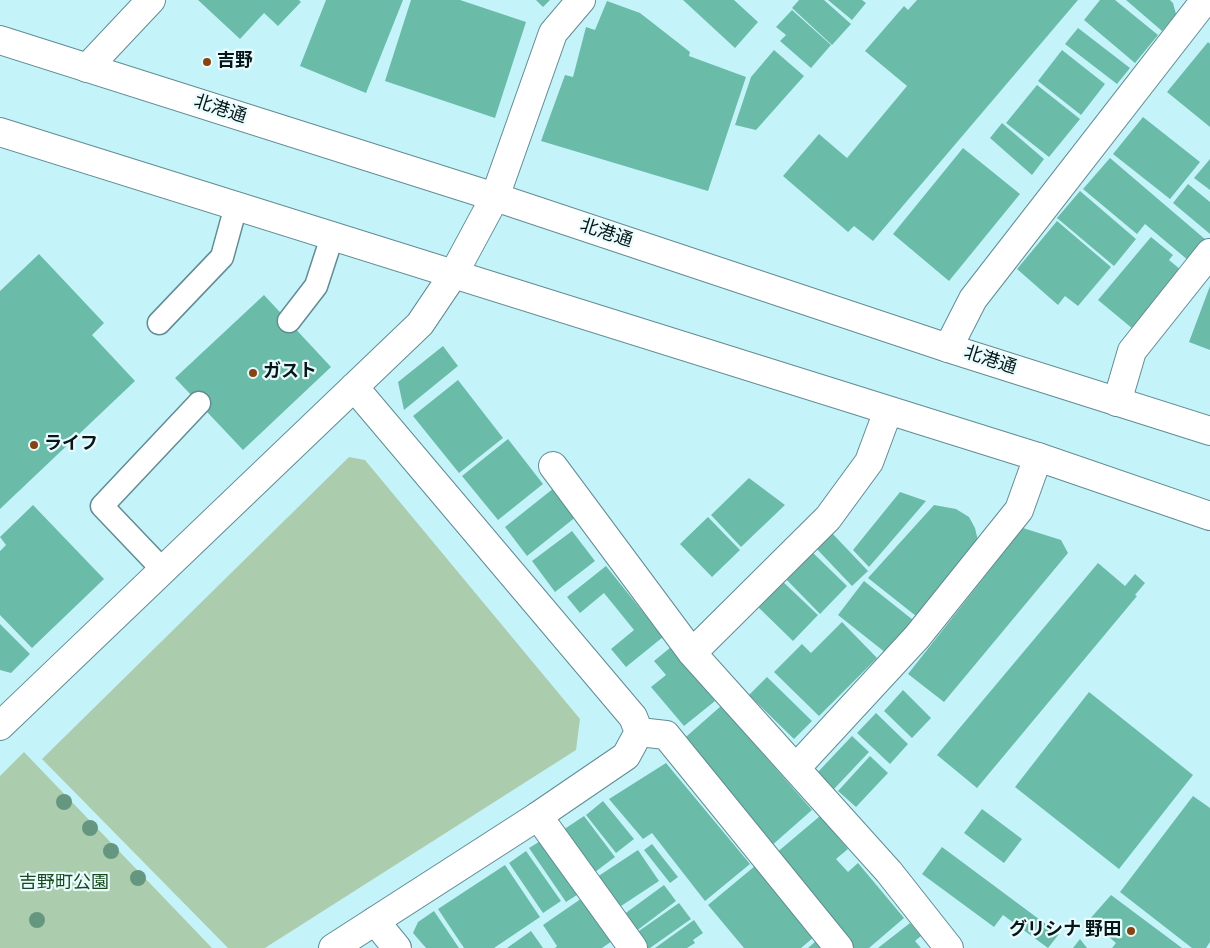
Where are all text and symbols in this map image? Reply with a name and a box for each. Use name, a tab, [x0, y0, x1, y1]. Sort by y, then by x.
place label: 吉野	[217, 51, 253, 73]
marker: 吉野	[201, 56, 213, 68]
street label: 北港通	[191, 91, 249, 129]
street label: 北港通	[577, 215, 635, 253]
street label: 北港通	[961, 342, 1019, 380]
place label: ガスト	[263, 362, 317, 384]
marker: ガスト	[247, 367, 259, 379]
place label: ライフ	[44, 434, 98, 456]
marker: ライフ	[28, 439, 40, 451]
park label: 吉野町公園	[19, 873, 109, 895]
place label: グリシナ 野田	[1009, 920, 1121, 942]
marker: グリシナ 野田	[1125, 925, 1137, 937]

